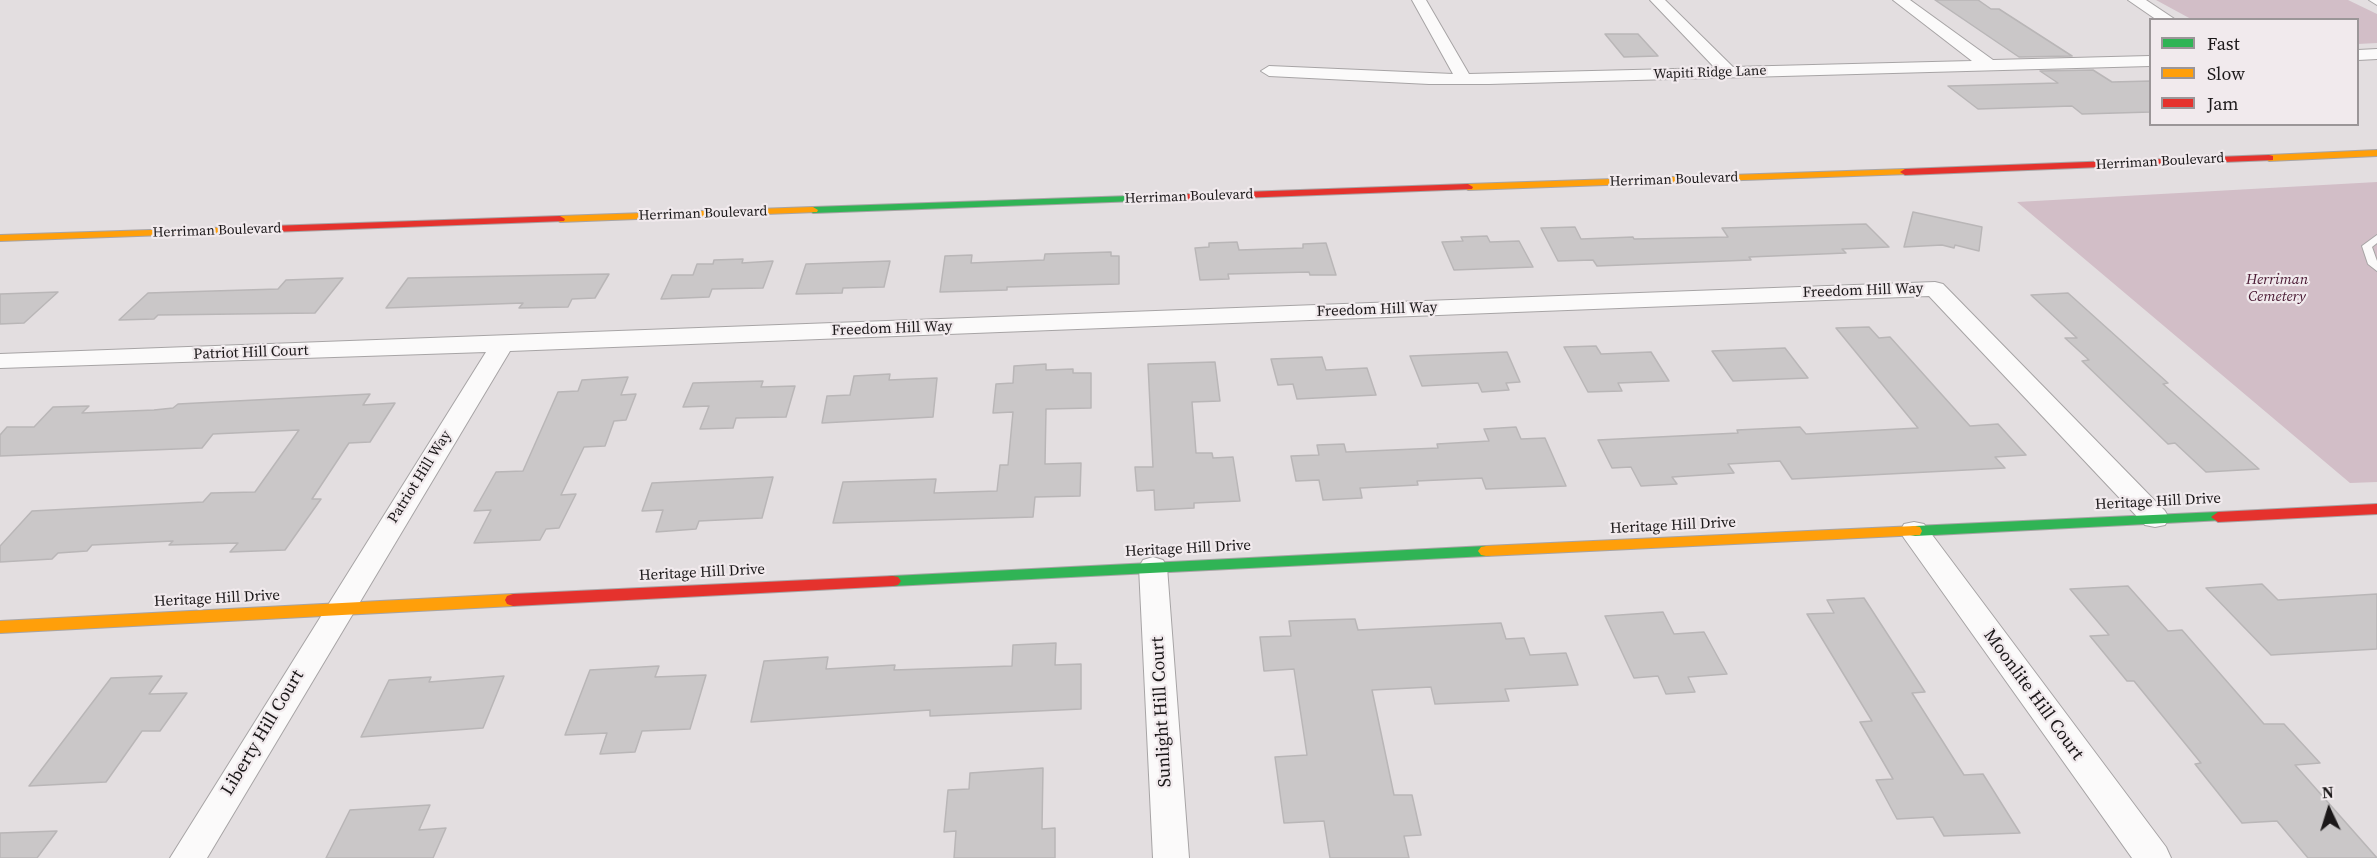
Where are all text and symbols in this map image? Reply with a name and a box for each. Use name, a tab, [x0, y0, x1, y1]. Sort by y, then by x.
legend	[2149, 18, 2359, 126]
text: Fast	[2207, 31, 2240, 56]
text: Slow	[2207, 61, 2245, 86]
street label: Wapiti Ridge Lane	[1653, 63, 1767, 83]
text: Jam	[2207, 91, 2239, 116]
street label: Herriman Boulevard	[2095, 150, 2225, 174]
street label: Herriman Boulevard	[1609, 169, 1739, 191]
street label: Herriman Boulevard	[1124, 186, 1254, 208]
street label: Herriman Boulevard	[638, 203, 768, 225]
street label: Herriman Boulevard	[152, 220, 282, 242]
park label: Herriman Cemetery	[2246, 271, 2308, 306]
street label: Freedom Hill Way	[1802, 280, 1924, 302]
street label: Freedom Hill Way	[1316, 299, 1438, 321]
street label: Freedom Hill Way	[831, 318, 953, 340]
street label: Patriot Hill Court	[193, 342, 309, 364]
street label: Patriot Hill Way	[384, 427, 456, 527]
street label: Heritage Hill Drive	[2095, 490, 2221, 514]
street label: Heritage Hill Drive	[1610, 514, 1736, 538]
street label: Heritage Hill Drive	[1125, 537, 1251, 561]
street label: Heritage Hill Drive	[639, 561, 765, 585]
street label: Heritage Hill Drive	[154, 587, 280, 611]
street label: Moonlite Hill Court	[1978, 625, 2088, 765]
street label: Sunlight Hill Court	[1147, 636, 1177, 788]
street label: Liberty Hill Court	[217, 666, 309, 800]
north arrow	[2299, 780, 2359, 840]
text: N	[2321, 781, 2334, 803]

